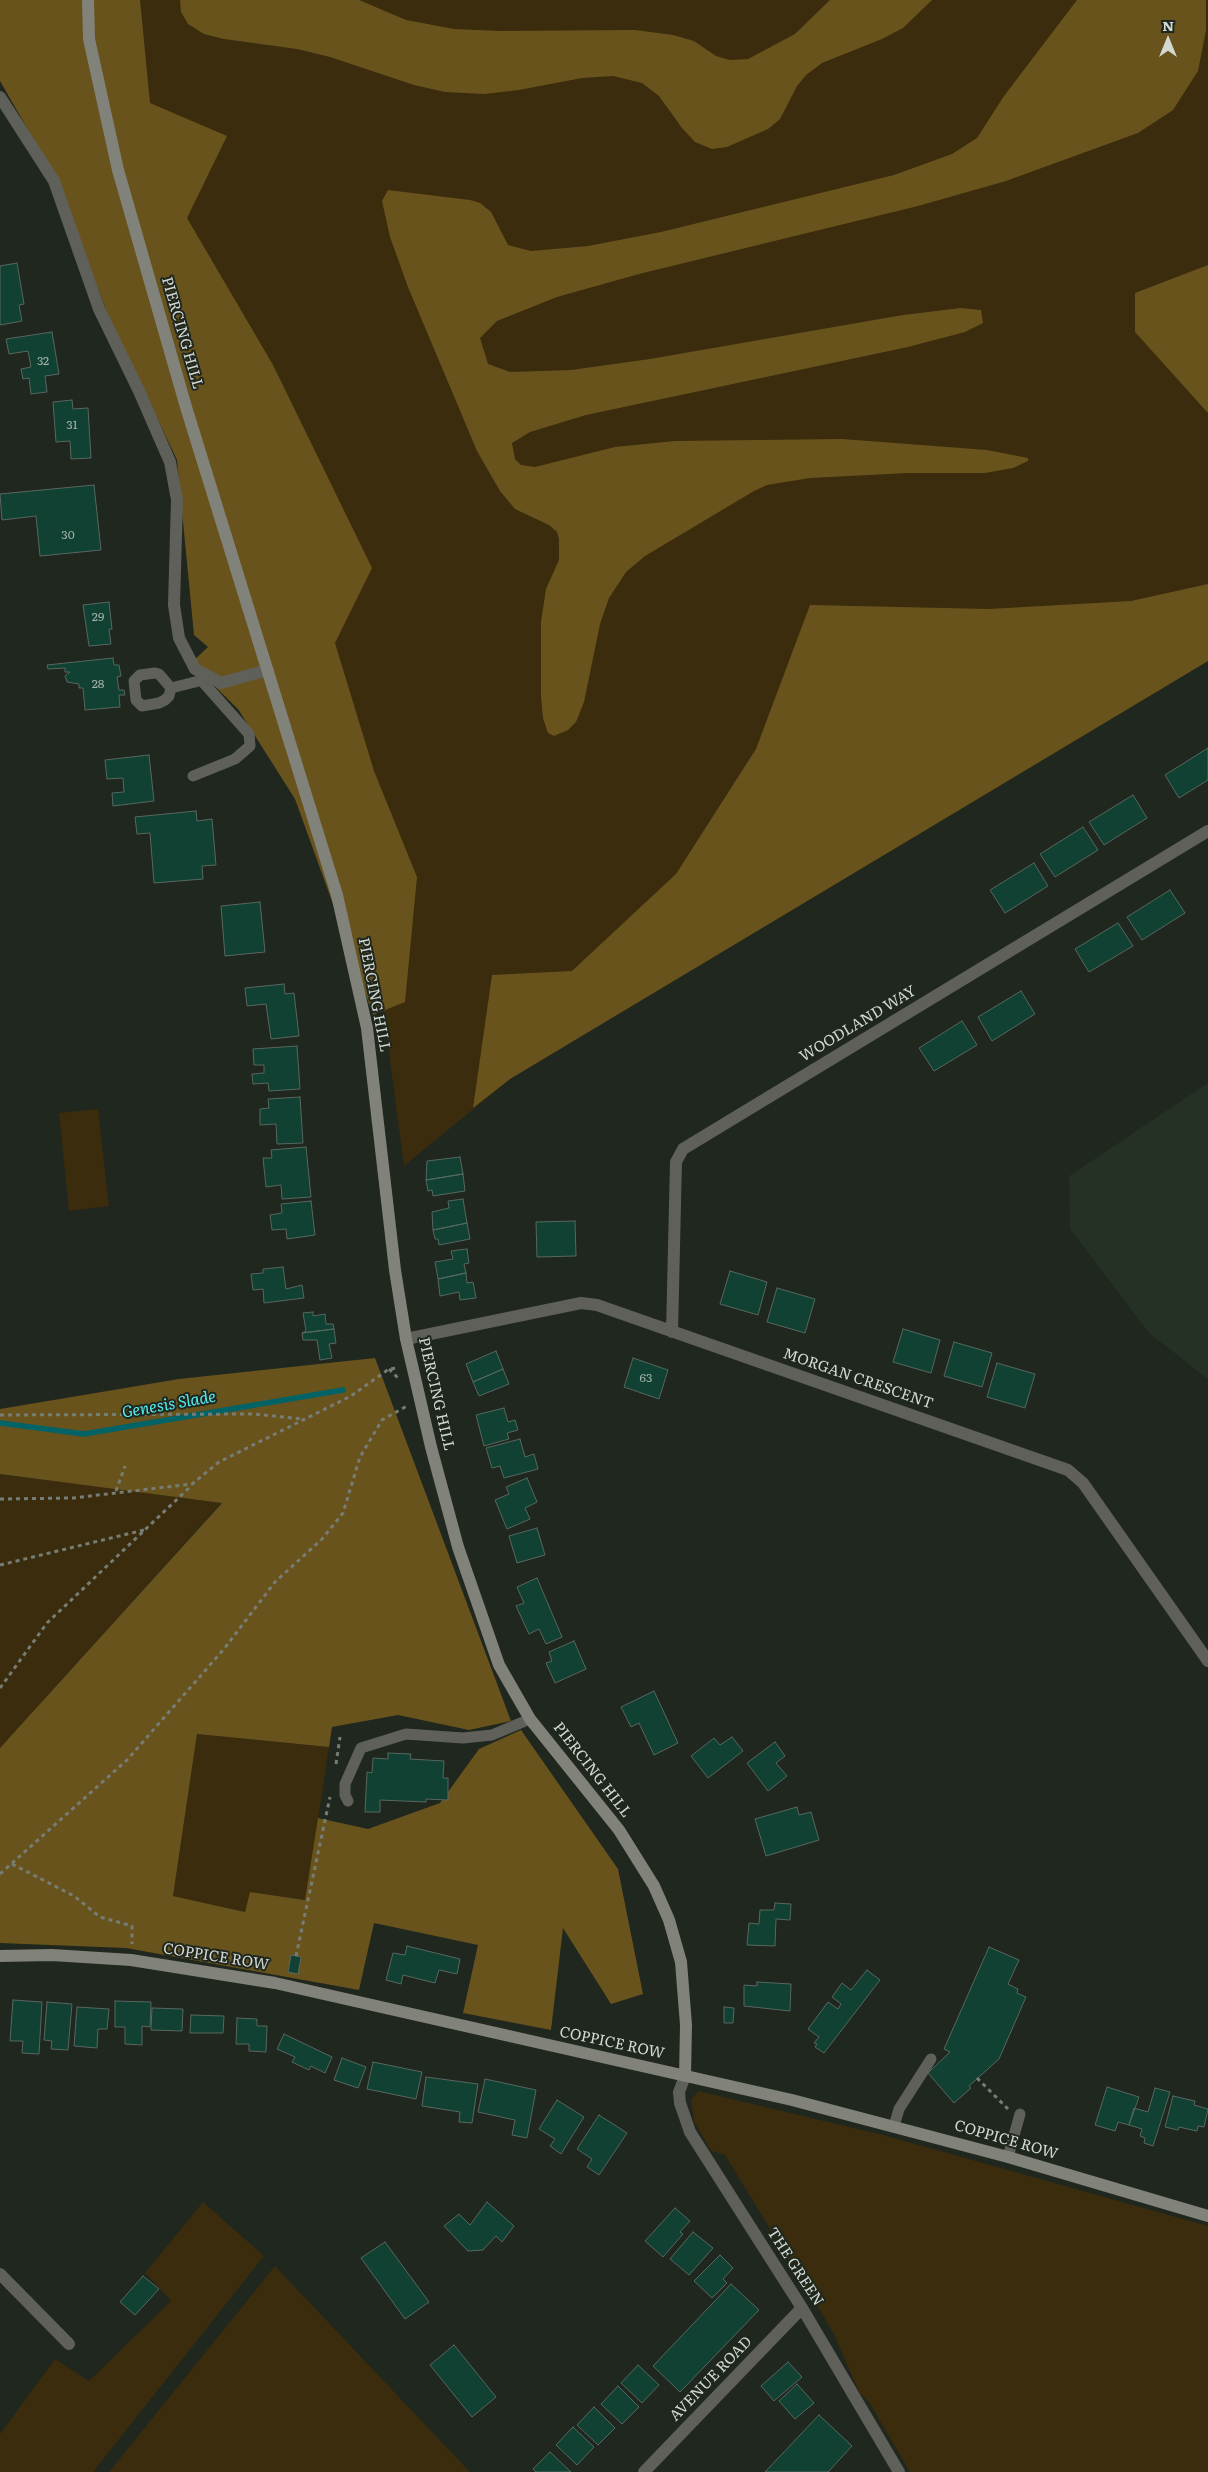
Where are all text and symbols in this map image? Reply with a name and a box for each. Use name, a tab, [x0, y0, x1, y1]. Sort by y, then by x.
north arrow	[1143, 15, 1193, 65]
text: N	[1162, 15, 1174, 35]
street label: PIERCING HILL	[157, 275, 207, 391]
house number: 32	[37, 354, 49, 368]
house number: 31	[66, 418, 78, 432]
house number: 30	[61, 528, 75, 542]
house number: 29	[92, 610, 104, 624]
house number: 28	[92, 677, 104, 691]
street label: PIERCING HILL	[354, 936, 394, 1054]
street label: WOODLAND WAY	[796, 982, 920, 1066]
street label: PIERCING HILL	[414, 1335, 458, 1453]
street label: MORGAN CRESCENT	[780, 1345, 936, 1413]
house number: 63	[640, 1371, 652, 1385]
water label: Genesis Slade	[121, 1387, 217, 1423]
street label: PIERCING HILL	[549, 1719, 635, 1821]
street label: COPPICE ROW	[162, 1940, 270, 1974]
street label: COPPICE ROW	[558, 2023, 666, 2063]
street label: COPPICE ROW	[952, 2117, 1060, 2163]
street label: THE GREEN	[763, 2224, 827, 2310]
street label: AVENUE ROAD	[666, 2333, 756, 2425]

